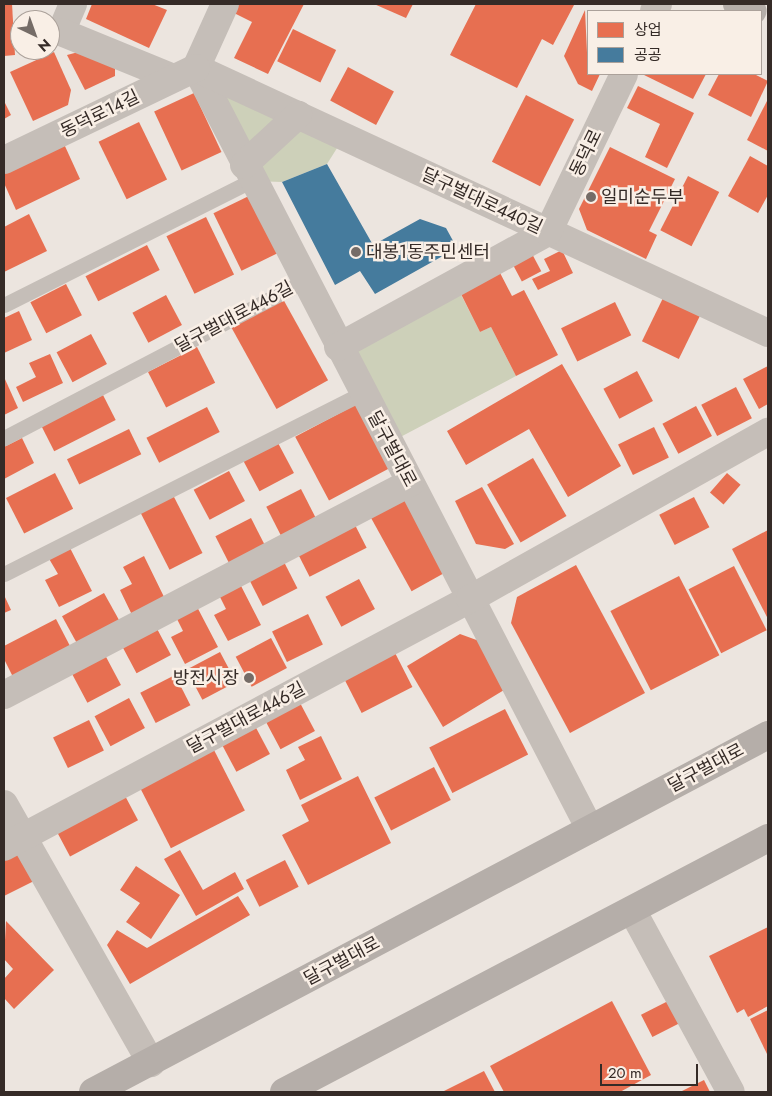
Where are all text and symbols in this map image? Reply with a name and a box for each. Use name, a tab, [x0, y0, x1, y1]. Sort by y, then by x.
north arrow	[10, 10, 60, 60]
legend	[587, 10, 762, 75]
text: 상업	[634, 19, 662, 41]
text: N	[34, 34, 55, 57]
text: 공공	[634, 44, 662, 66]
street label: 동덕로14길	[57, 86, 143, 142]
street label: 동덕로	[565, 126, 607, 180]
street label: 달구벌대로440길	[418, 163, 546, 239]
place label: 일미순두부	[601, 186, 684, 208]
marker: 일미순두부	[585, 191, 597, 203]
place label: 대봉1동주민센터	[366, 241, 490, 263]
marker: 대봉1동주민센터	[350, 246, 362, 258]
street label: 달구벌대로446길	[171, 277, 297, 357]
street label: 달구벌대로	[363, 407, 421, 491]
place label: 방전시장	[173, 667, 239, 689]
marker: 방전시장	[243, 672, 255, 684]
street label: 달구벌대로446길	[183, 678, 309, 758]
street label: 달구벌대로	[664, 739, 748, 797]
street label: 달구벌대로	[300, 932, 384, 990]
scale bar	[602, 1054, 700, 1086]
text: 20 m	[608, 1062, 642, 1084]

